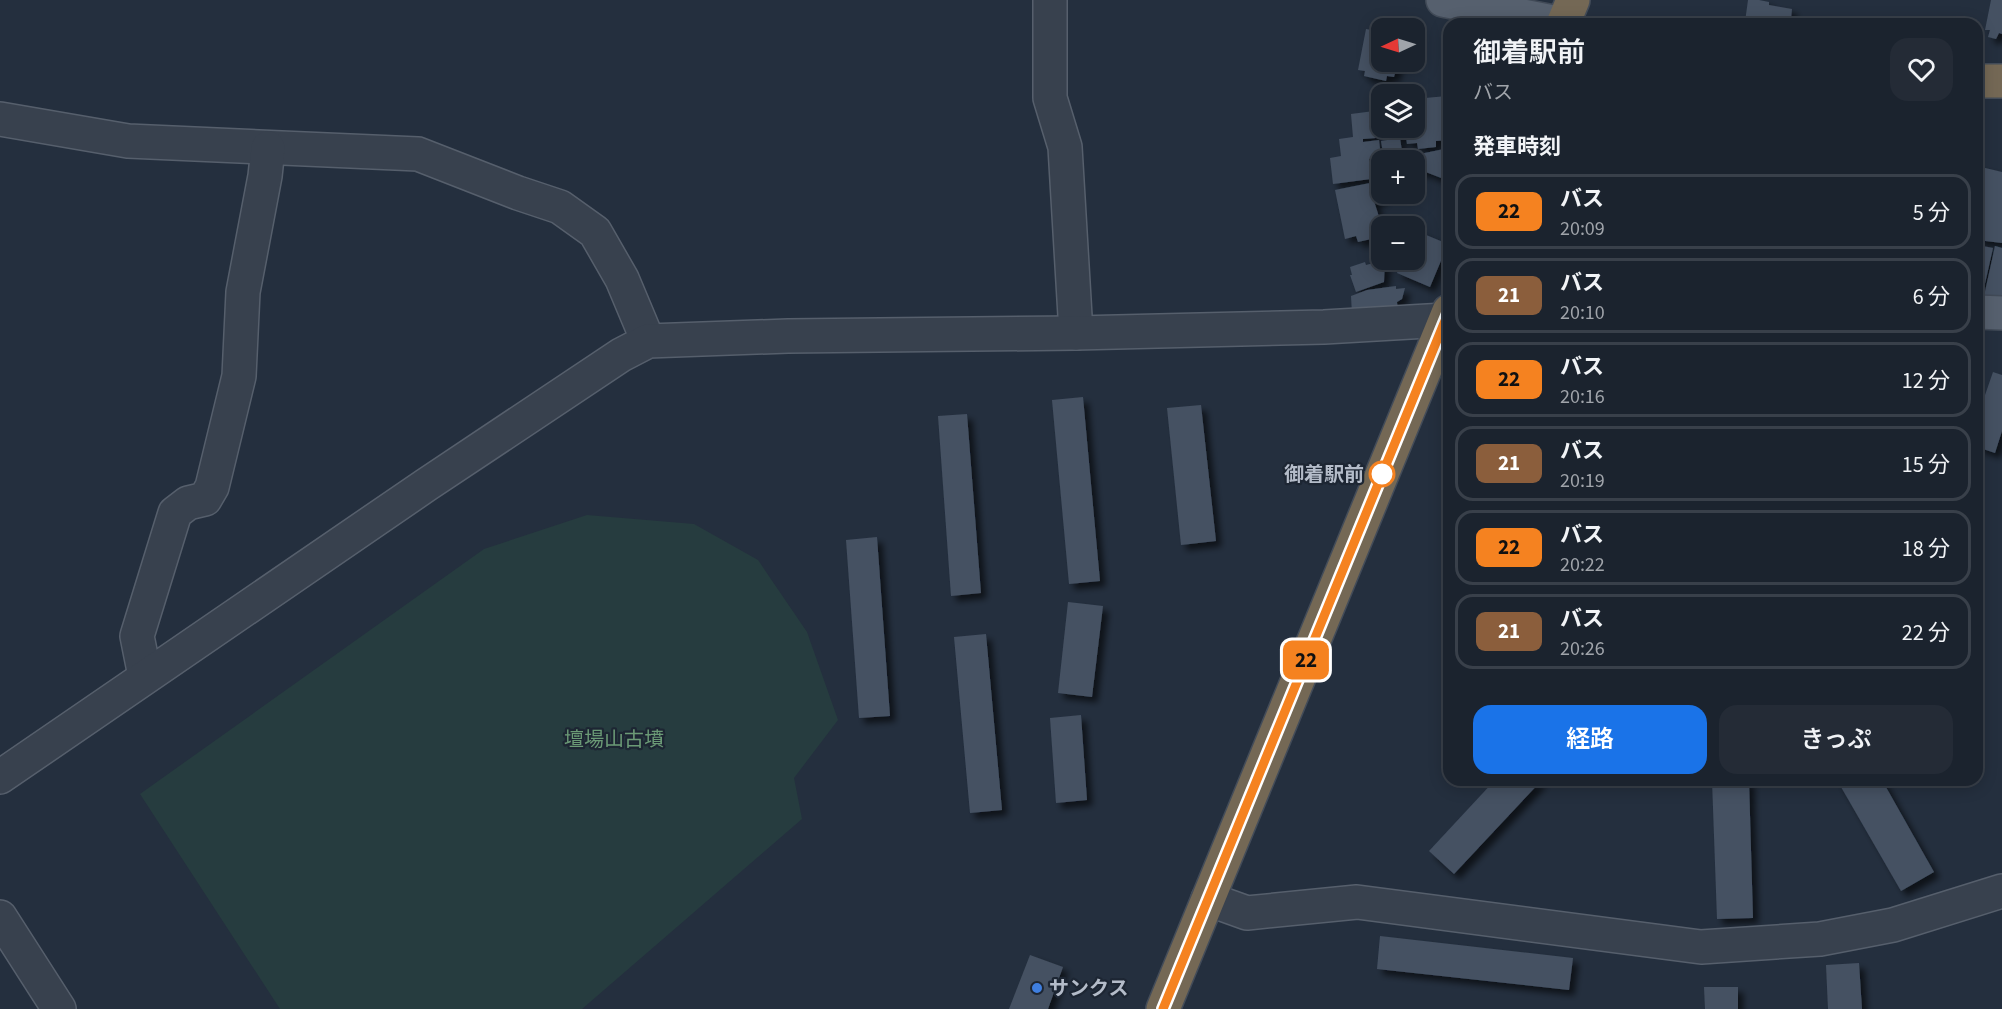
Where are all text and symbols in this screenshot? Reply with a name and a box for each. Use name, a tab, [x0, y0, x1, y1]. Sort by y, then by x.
north arrow	[1371, 18, 1425, 72]
map controls	[1371, 18, 1425, 270]
text: 御着駅前	[1473, 33, 1585, 73]
button: heart	[1890, 38, 1953, 101]
text: バス	[1473, 79, 1513, 107]
button: layers	[1371, 84, 1425, 138]
text: 発車時刻	[1473, 131, 1561, 163]
button: +	[1371, 150, 1425, 204]
text: バス	[1560, 183, 1604, 215]
text: 22	[1498, 196, 1520, 226]
text: 5 分	[1913, 197, 1950, 229]
text: 20:09	[1560, 215, 1605, 243]
button: −	[1371, 216, 1425, 270]
text: バス	[1560, 267, 1604, 299]
text: 21	[1498, 280, 1520, 310]
text: 6 分	[1913, 281, 1950, 313]
text: 20:10	[1560, 299, 1605, 327]
text: バス	[1560, 351, 1604, 383]
text: 22	[1498, 364, 1520, 394]
text: 12 分	[1902, 365, 1950, 397]
text: 20:16	[1560, 383, 1605, 411]
text: バス	[1560, 435, 1604, 467]
text: 21	[1498, 448, 1520, 478]
text: 15 分	[1902, 449, 1950, 481]
place label: 御着駅前	[1284, 461, 1364, 489]
marker: 御着駅前	[1369, 461, 1395, 487]
text: 20:19	[1560, 467, 1605, 495]
text: バス	[1560, 519, 1604, 551]
text: 22	[1498, 532, 1520, 562]
text: 18 分	[1902, 533, 1950, 565]
text: 20:22	[1560, 551, 1605, 579]
text: バス	[1560, 603, 1604, 635]
text: 21	[1498, 616, 1520, 646]
text: 22 分	[1902, 617, 1950, 649]
text: 20:26	[1560, 635, 1605, 663]
line badge: 22	[1279, 640, 1333, 680]
text: 22	[1295, 645, 1317, 675]
button: 経路	[1473, 705, 1707, 774]
button: きっぷ	[1719, 705, 1953, 774]
park label: 壇場山古墳	[564, 726, 664, 754]
place label: サンクス	[1049, 975, 1128, 1003]
marker: サンクス	[1030, 981, 1044, 995]

